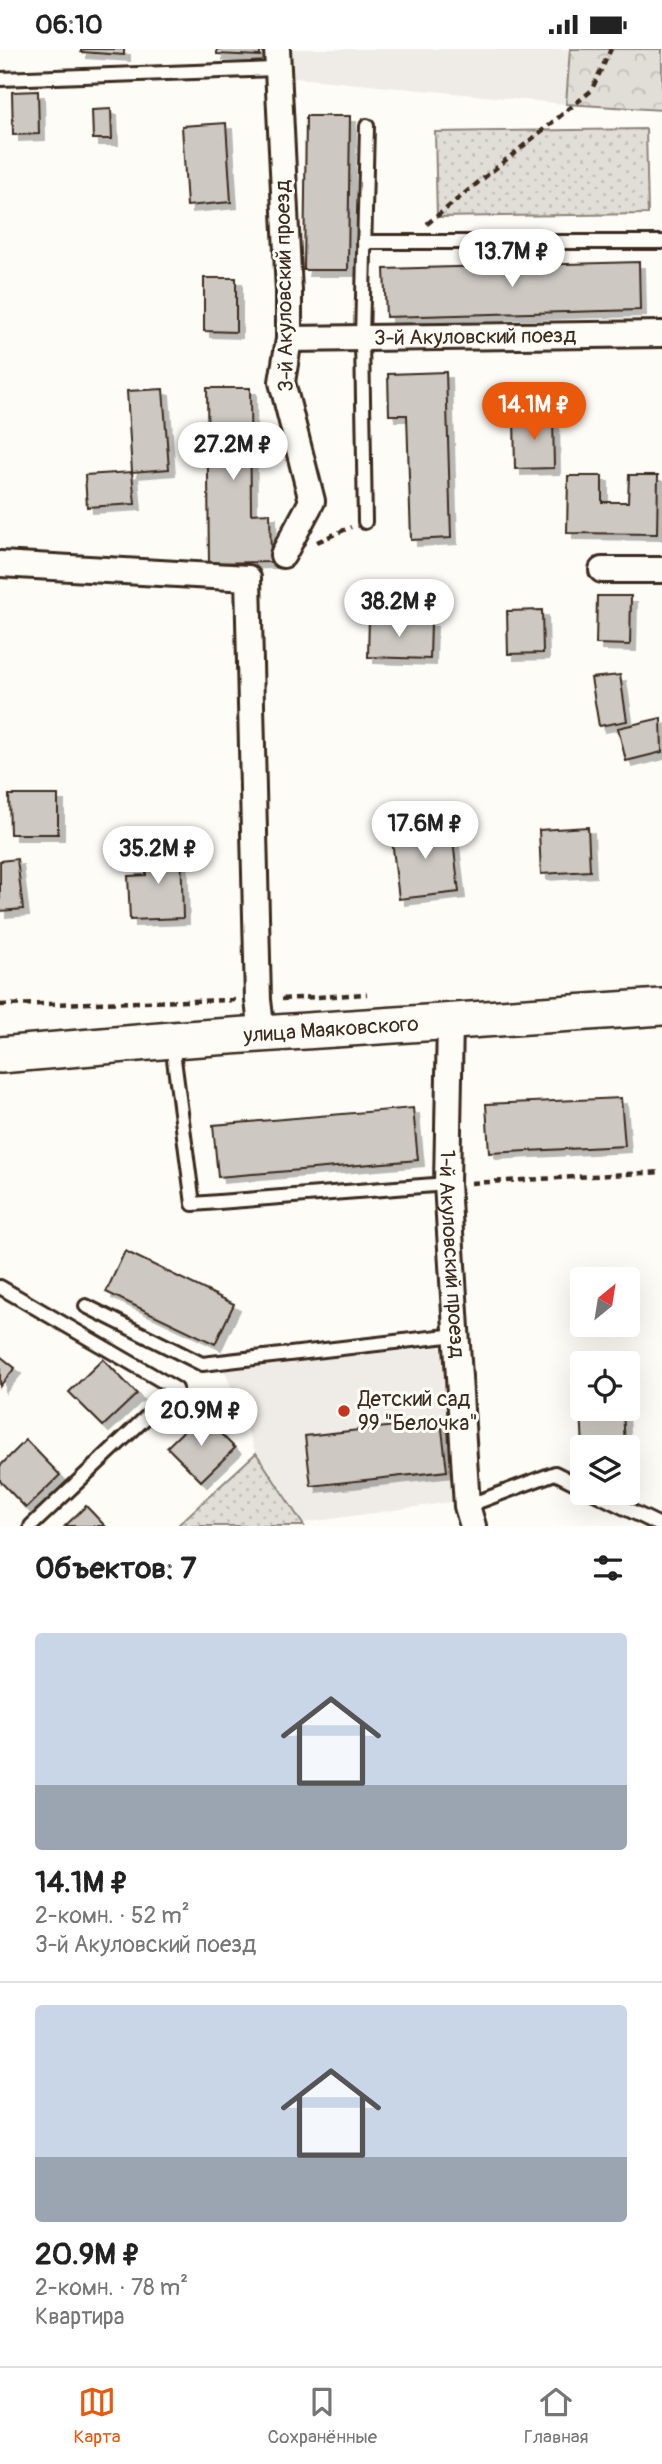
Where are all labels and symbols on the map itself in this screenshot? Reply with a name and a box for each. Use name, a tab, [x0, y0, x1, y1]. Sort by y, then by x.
street label: 3-й Акуловский проезд	[269, 179, 300, 392]
pin: 13.7M ₽	[447, 229, 577, 289]
street label: 3-й Акуловский поезд	[374, 322, 577, 352]
pin: 14.1M ₽	[469, 383, 599, 442]
pin: 27.2M ₽	[168, 423, 298, 482]
pin: 38.2M ₽	[334, 579, 464, 639]
pin: 17.6M ₽	[360, 801, 490, 861]
pin: 35.2M ₽	[93, 827, 223, 886]
street label: улица Маяковского	[242, 1010, 419, 1049]
street label: 1-й Акуловский проезд	[433, 1149, 471, 1359]
north arrow	[570, 1267, 640, 1337]
place label: Детский сад 99 "Белочка"	[357, 1386, 478, 1437]
pin: 20.9M ₽	[136, 1389, 266, 1448]
marker: Детский сад 99 "Белочка"	[336, 1403, 352, 1419]

